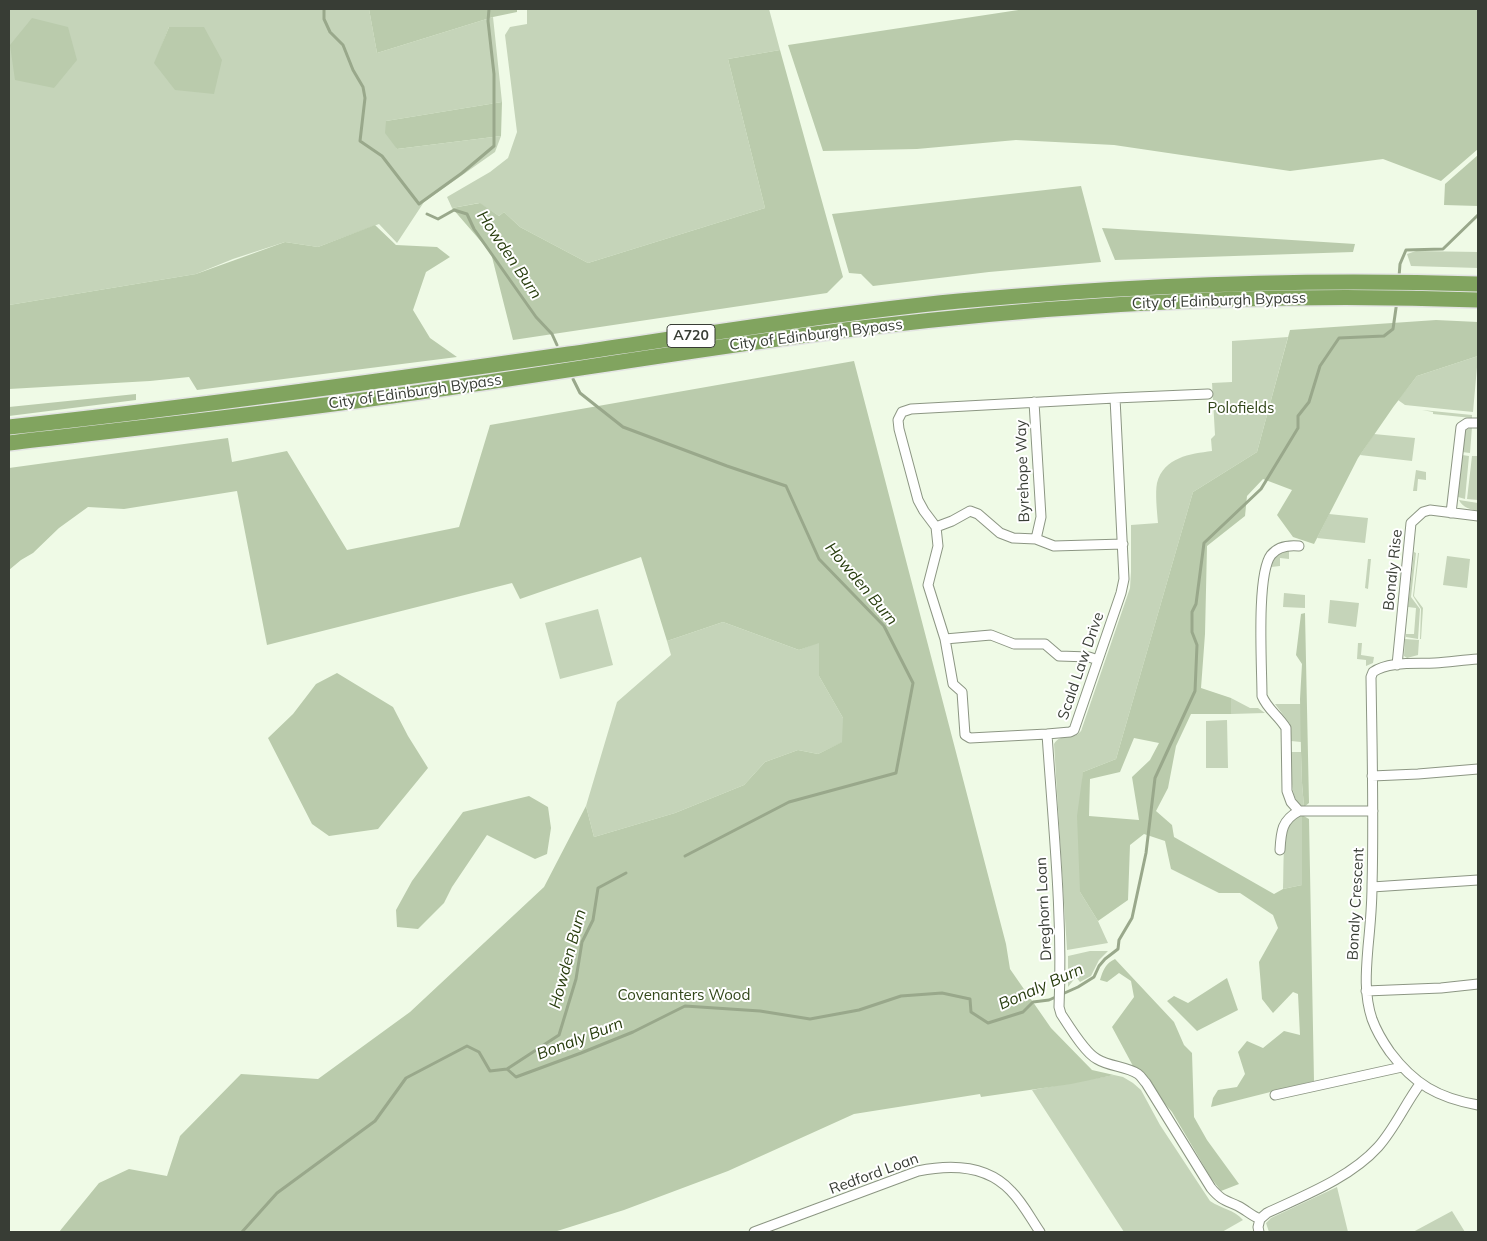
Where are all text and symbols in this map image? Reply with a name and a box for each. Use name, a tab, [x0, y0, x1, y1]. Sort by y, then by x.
water label: Howden Burn	[472, 207, 546, 303]
street label: City of Edinburgh Bypass	[1132, 289, 1306, 313]
street label: City of Edinburgh Bypass	[728, 315, 904, 355]
road number: A720	[667, 324, 715, 348]
street label: City of Edinburgh Bypass	[327, 371, 503, 413]
park label: Polofields	[1208, 399, 1274, 417]
street label: Byrehope Way	[1012, 419, 1034, 523]
street label: Bonaly Rise	[1380, 529, 1406, 611]
water label: Howden Burn	[821, 539, 901, 629]
street label: Scald Law Drive	[1054, 610, 1108, 722]
street label: Bonaly Crescent	[1344, 847, 1368, 961]
street label: Dreghorn Loan	[1032, 857, 1056, 961]
water label: Howden Burn	[545, 907, 591, 1011]
water label: Bonaly Burn	[996, 960, 1086, 1014]
park label: Covenanters Wood	[618, 986, 750, 1004]
water label: Bonaly Burn	[534, 1014, 626, 1064]
street label: Redford Loan	[827, 1150, 921, 1198]

